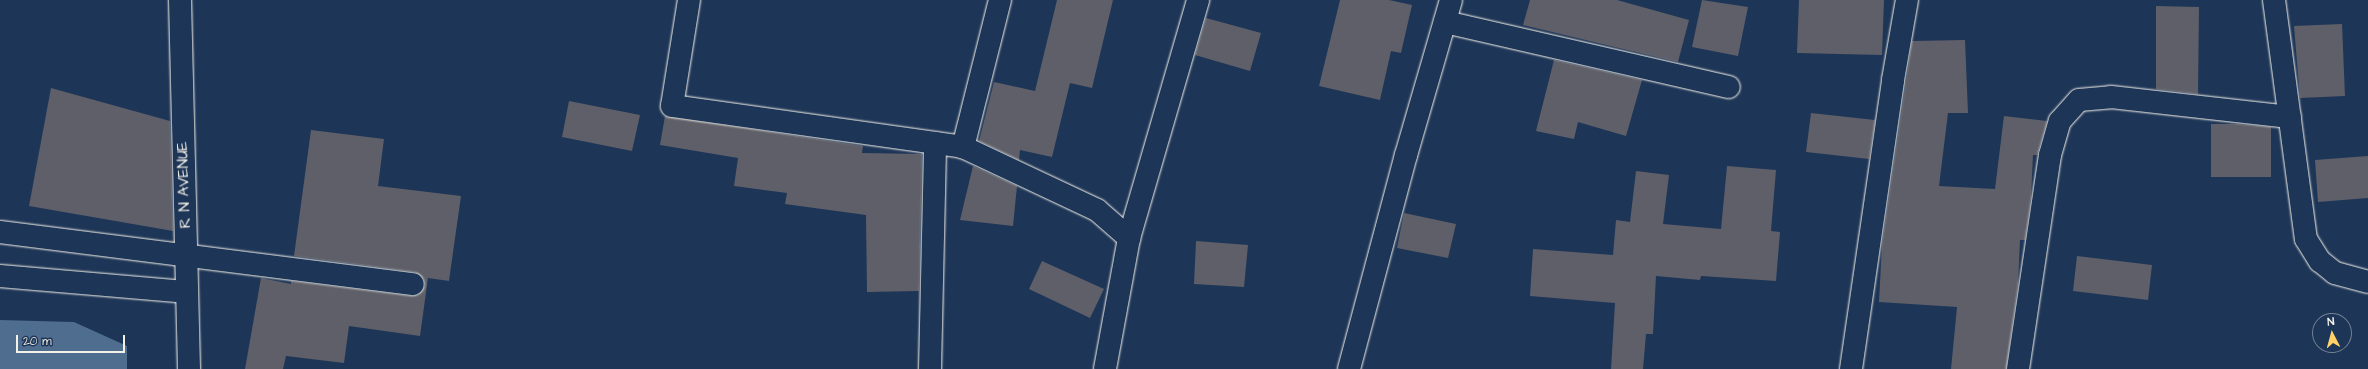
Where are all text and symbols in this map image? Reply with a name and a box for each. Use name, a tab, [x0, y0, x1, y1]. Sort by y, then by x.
street label: R N AVENUE	[173, 141, 195, 229]
north arrow	[2312, 313, 2352, 353]
text: N	[2327, 314, 2335, 329]
scale bar	[18, 327, 127, 353]
text: 20 m	[23, 333, 52, 350]

